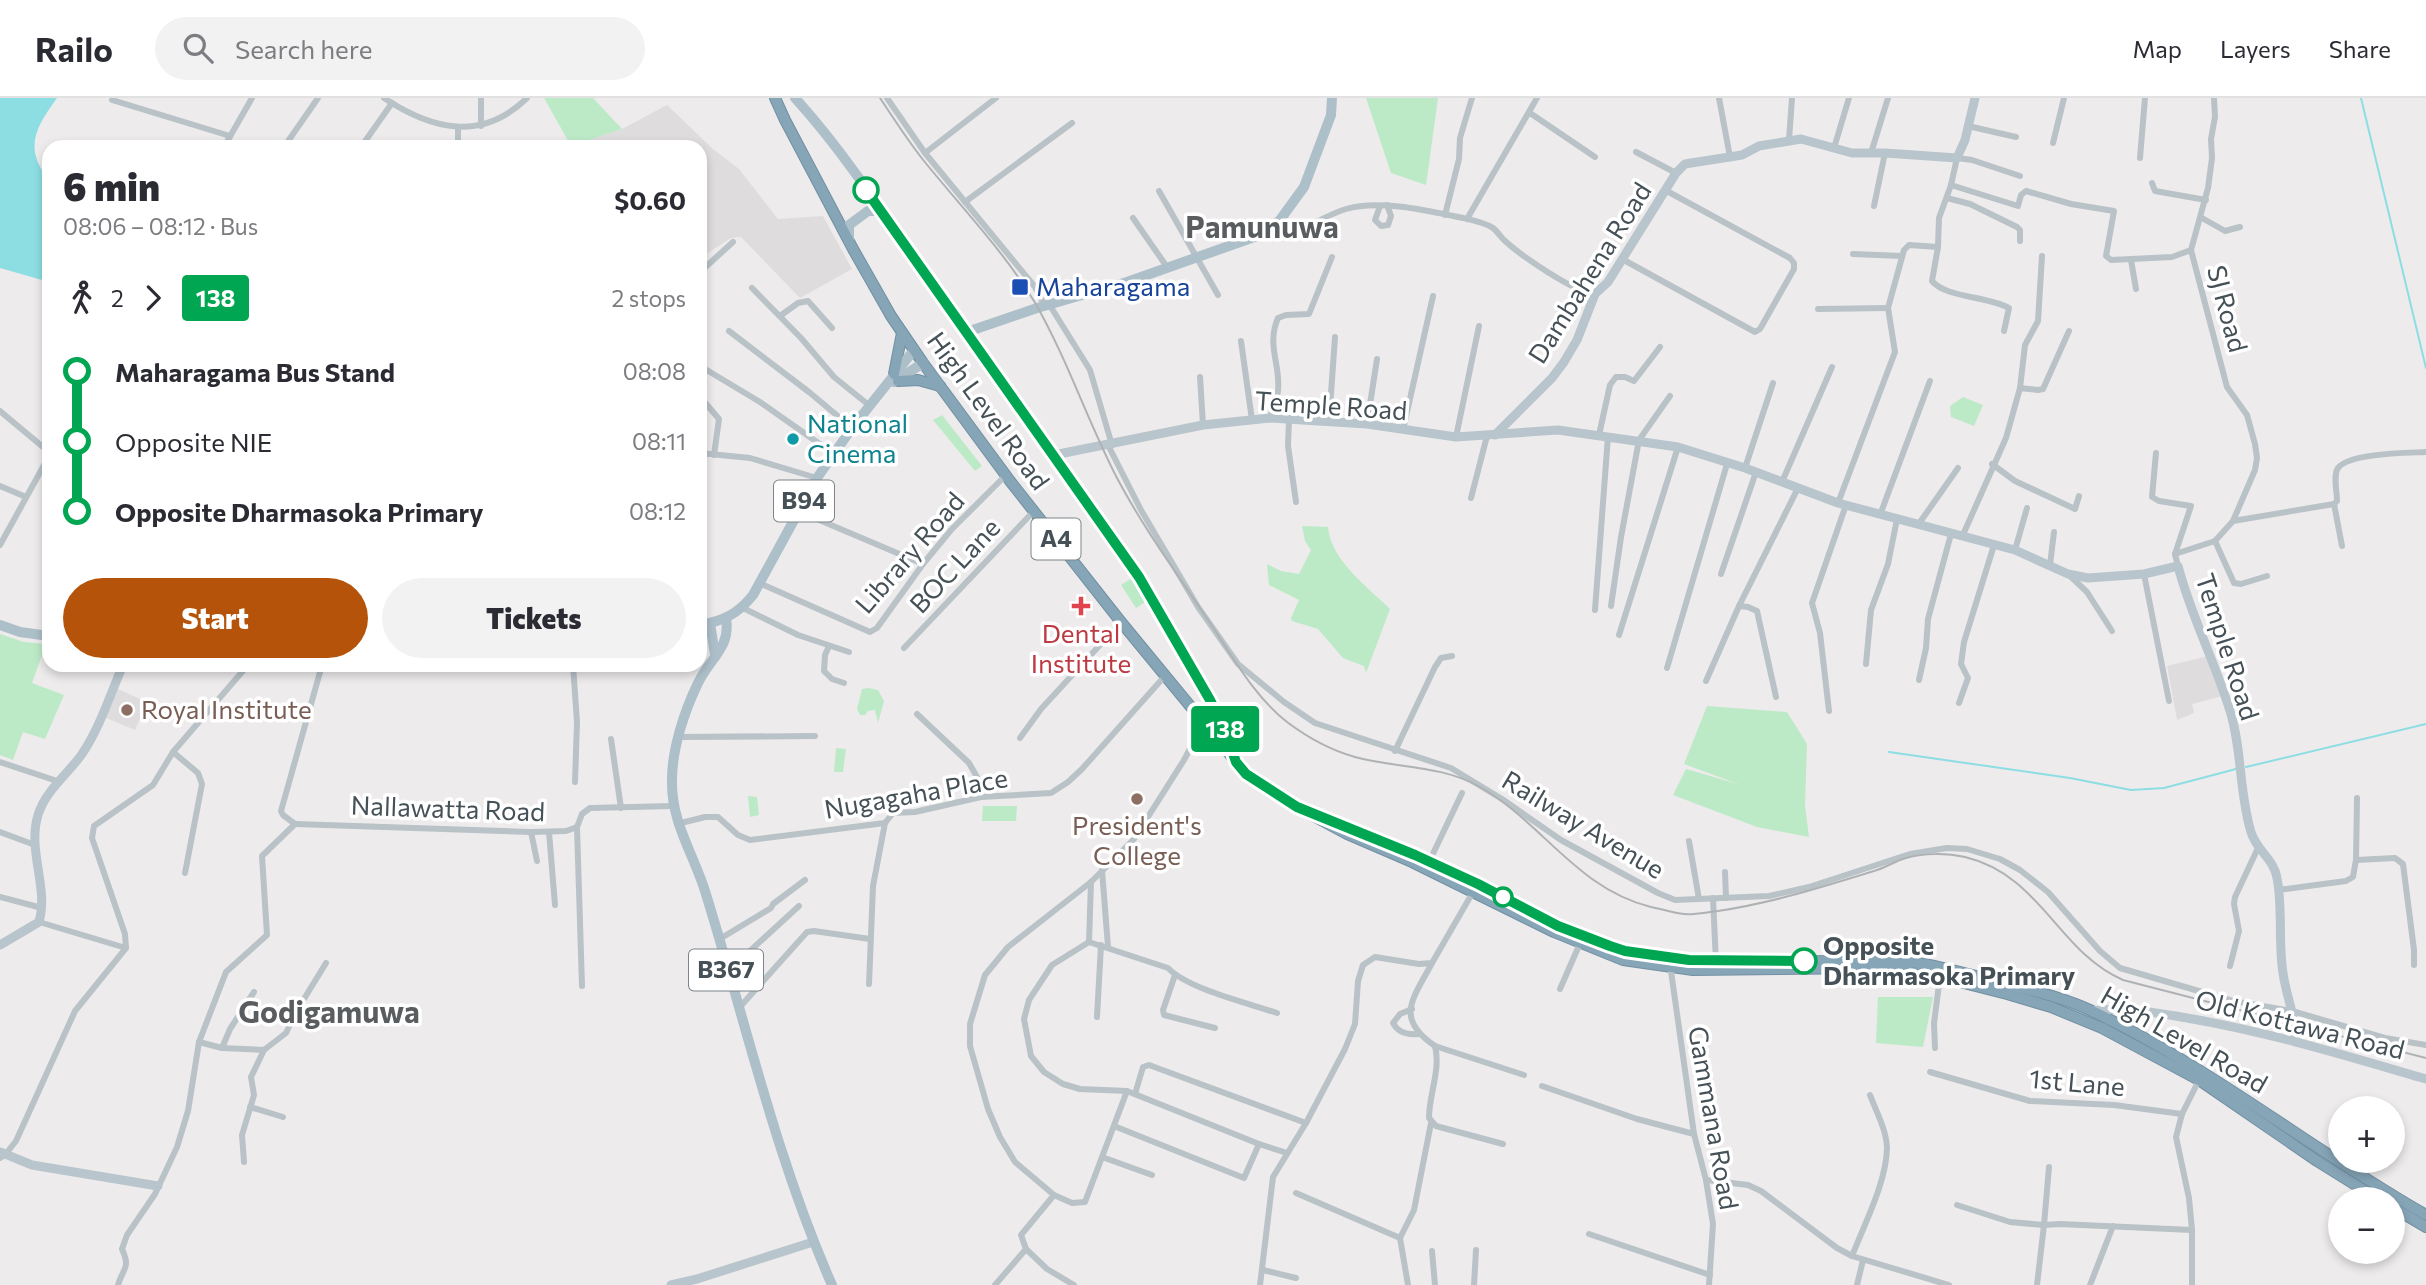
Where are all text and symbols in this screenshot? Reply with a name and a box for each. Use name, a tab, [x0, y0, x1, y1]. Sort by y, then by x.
search box	[155, 17, 645, 80]
text: Railo	[35, 28, 113, 69]
icon: search	[179, 29, 217, 67]
text: Search here	[235, 33, 372, 64]
text: Map	[2133, 34, 2182, 63]
text: Layers	[2220, 34, 2291, 63]
text: Share	[2329, 34, 2391, 63]
text: 6 min	[63, 162, 160, 209]
street label: Dambahena Road	[1521, 176, 1657, 368]
unlabelled marker	[853, 177, 879, 203]
text: $0.60	[614, 184, 686, 215]
district label: Pamunuwa	[1185, 207, 1339, 244]
text: 08:06 – 08:12 · Bus	[63, 212, 258, 240]
street label: SJ Road	[2202, 262, 2255, 355]
place label: Maharagama	[1036, 270, 1190, 301]
marker: Maharagama	[1010, 277, 1030, 297]
icon: walk	[63, 279, 101, 317]
icon: forward	[134, 279, 172, 317]
text: 138	[196, 283, 235, 312]
text: 2	[111, 284, 124, 312]
text: 2 stops	[612, 284, 686, 312]
street label: High Level Road	[922, 325, 1057, 495]
text: Maharagama Bus Stand	[115, 356, 395, 387]
text: 08:08	[623, 357, 686, 385]
street label: Temple Road	[1254, 384, 1408, 425]
place label: National Cinema	[807, 407, 908, 468]
text: Opposite NIE	[115, 426, 272, 457]
text: 08:11	[632, 427, 686, 455]
marker: National Cinema	[785, 431, 801, 447]
road number: B94	[774, 480, 834, 522]
street label: Library Road	[848, 485, 970, 619]
text: Opposite Dharmasoka Primary	[115, 496, 484, 527]
text: 08:12	[629, 497, 686, 525]
street label: BOC Lane	[902, 511, 1005, 619]
road number: A4	[1032, 518, 1080, 560]
street label: Temple Road	[2190, 569, 2267, 724]
button: Start	[63, 578, 368, 658]
button: Tickets	[382, 578, 686, 658]
marker: Dental Institute	[1071, 596, 1091, 616]
place label: Dental Institute	[1031, 617, 1131, 678]
place label: Royal Institute	[141, 693, 312, 724]
marker: Royal Institute	[119, 702, 135, 718]
line badge: 138	[1185, 706, 1265, 752]
text: 138	[1205, 714, 1245, 743]
street label: Nugagaha Place	[822, 761, 1010, 824]
street label: Railway Avenue	[1497, 763, 1670, 884]
street label: Nallawatta Road	[350, 789, 546, 826]
marker: President's College	[1129, 791, 1145, 807]
place label: President's College	[1072, 809, 1202, 870]
unlabelled marker	[1493, 887, 1513, 907]
place label: Opposite Dharmasoka Primary	[1823, 929, 2075, 990]
marker: Opposite Dharmasoka Primary	[1791, 948, 1817, 974]
road number: B367	[689, 950, 763, 990]
street label: High Level Road	[2096, 978, 2274, 1099]
street label: Old Kottawa Road	[2193, 983, 2408, 1064]
district label: Godigamuwa	[238, 992, 420, 1029]
street label: Gammana Road	[1683, 1024, 1746, 1212]
street label: 1st Lane	[2028, 1062, 2126, 1101]
map controls	[2328, 1096, 2405, 1264]
button: +	[2328, 1096, 2405, 1173]
button: −	[2328, 1187, 2405, 1264]

